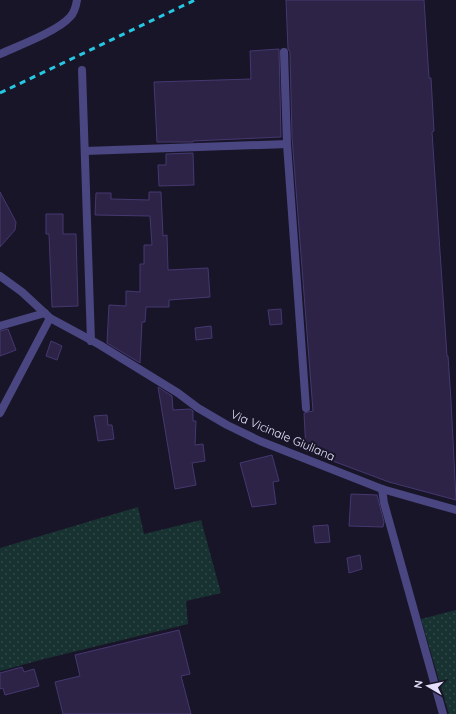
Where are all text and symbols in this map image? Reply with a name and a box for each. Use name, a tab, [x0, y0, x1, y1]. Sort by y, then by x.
street label: Via Vicinale Giuliana	[229, 406, 337, 464]
north arrow	[408, 666, 448, 706]
text: N	[411, 679, 426, 690]

